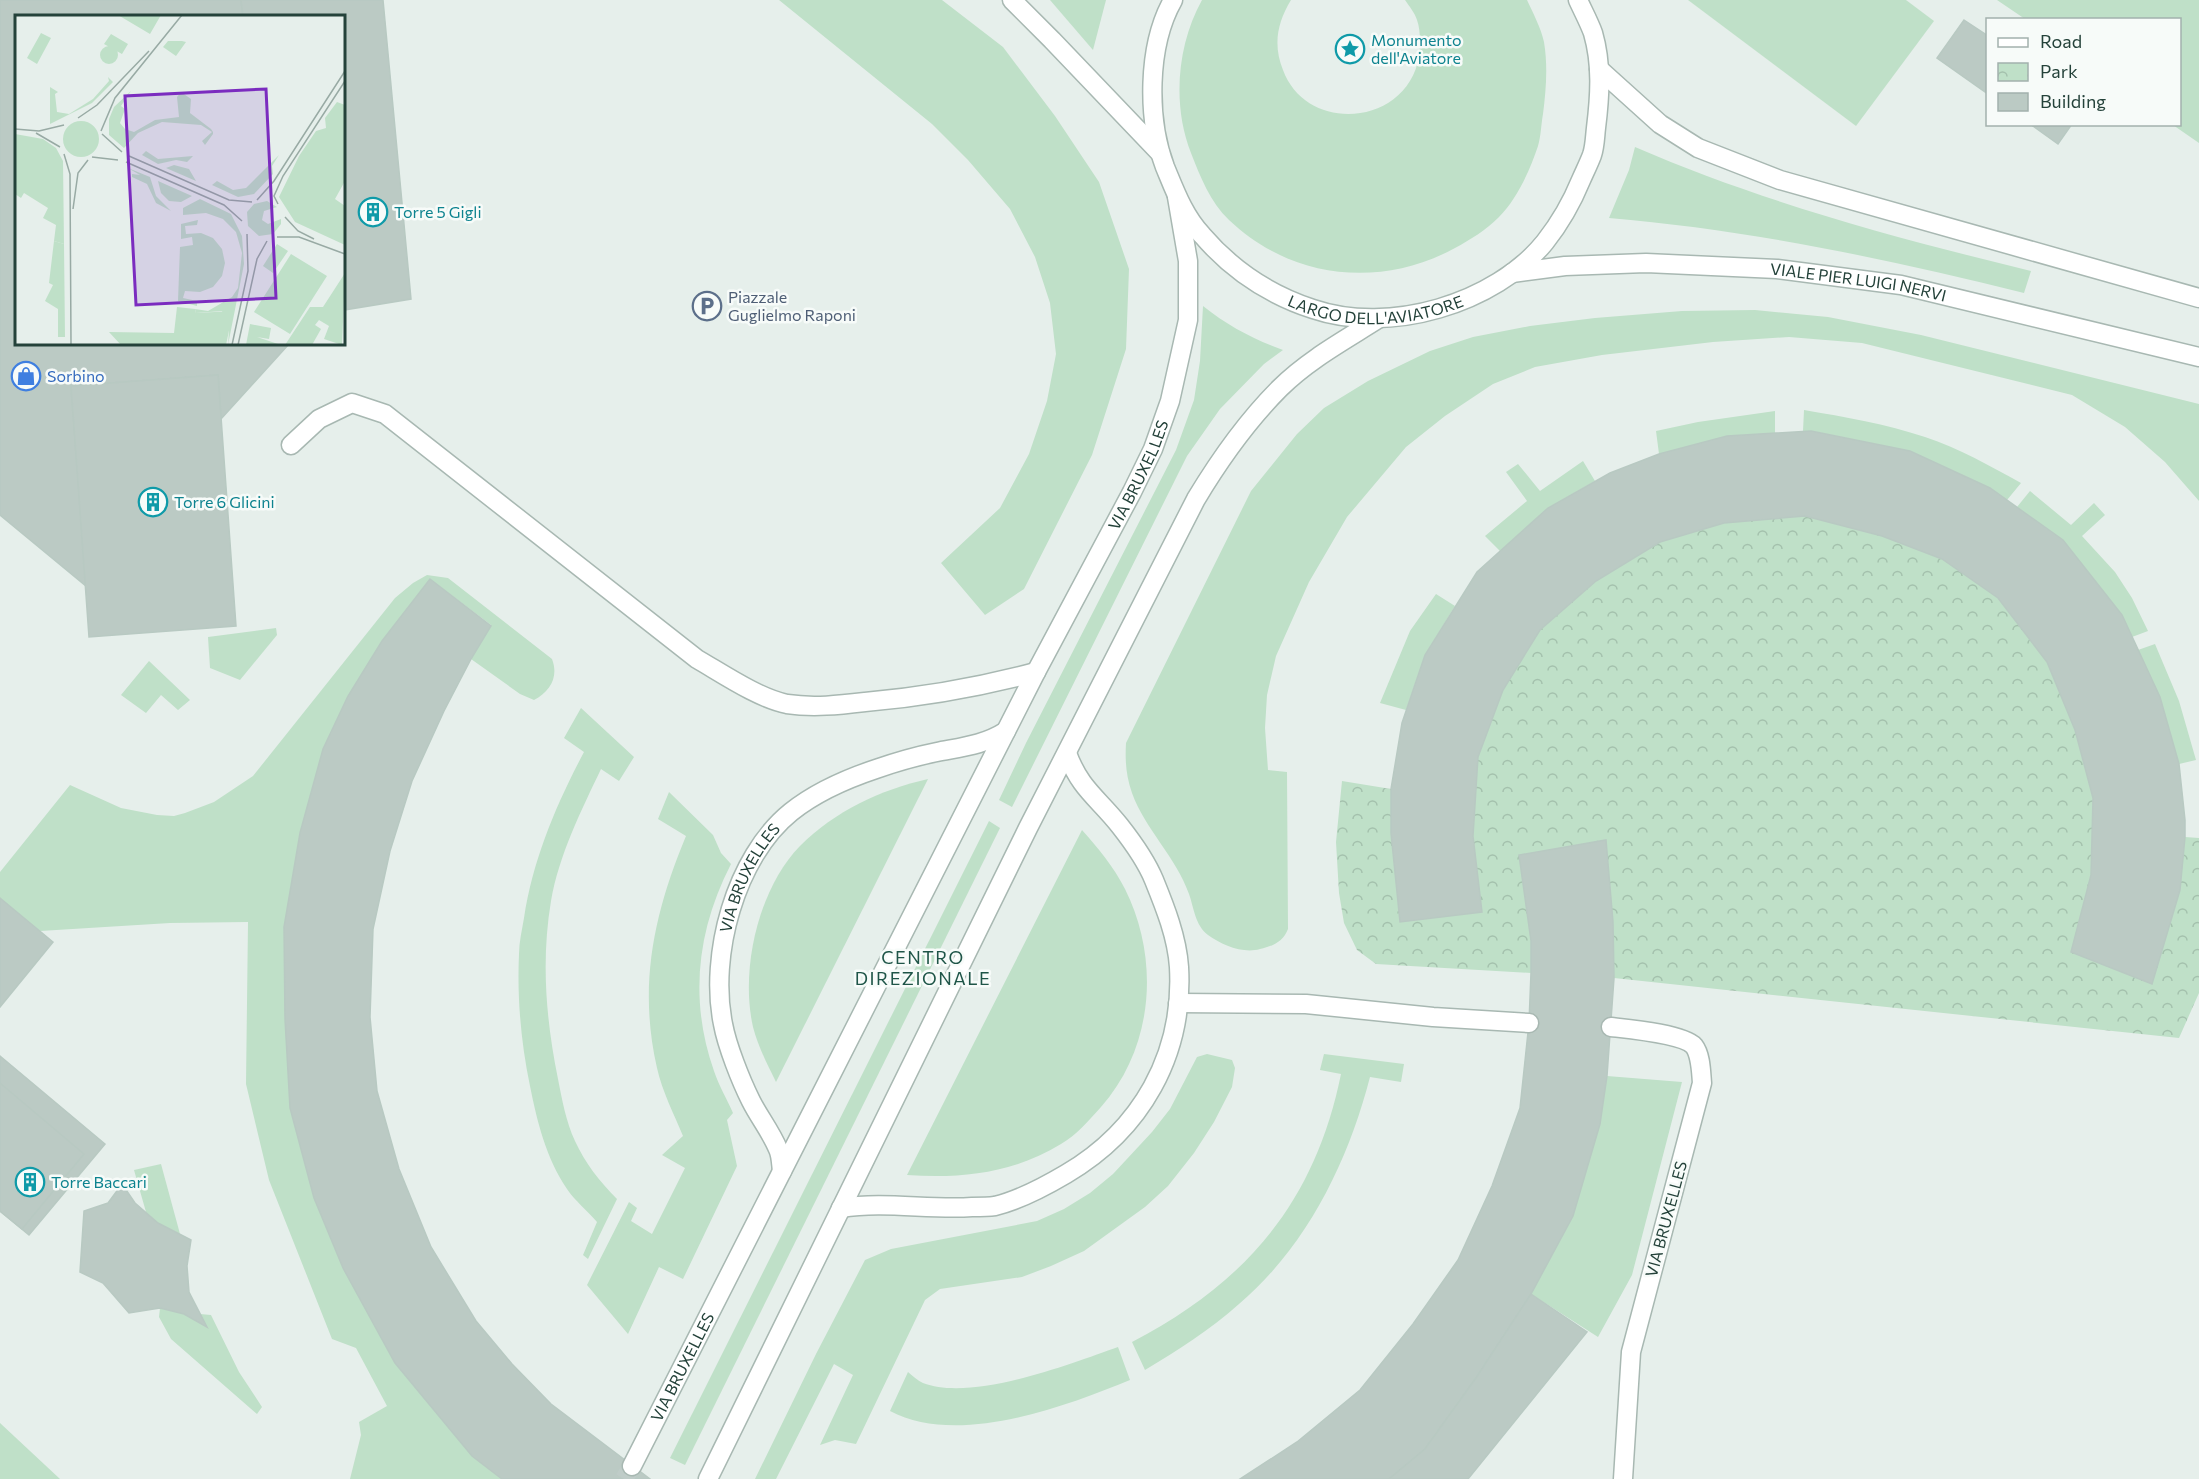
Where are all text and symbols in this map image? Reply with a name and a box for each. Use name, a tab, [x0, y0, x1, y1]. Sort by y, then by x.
inset map	[15, 15, 345, 345]
legend	[1986, 18, 2181, 126]
place label: Monumento dell'Aviatore	[1371, 30, 1462, 67]
text: Road	[2040, 30, 2082, 52]
place icon: Monumento dell'Aviatore	[1334, 33, 1366, 65]
text: Park	[2040, 60, 2078, 82]
text: Building	[2040, 90, 2106, 112]
building icon: Torre 5 Gigli	[357, 196, 389, 228]
place label: Torre 5 Gigli	[394, 202, 482, 221]
street label: VIALE PIER LUIGI NERVI	[1770, 259, 1948, 305]
place label: Piazzale Guglielmo Raponi	[728, 287, 856, 324]
street label: LARGO DELL'AVIATORE	[1287, 287, 1465, 307]
parking icon: Piazzale Guglielmo Raponi	[691, 290, 723, 322]
text: LARGO DELL'AVIATORE	[1285, 291, 1466, 327]
shop icon: Sorbino	[10, 360, 42, 392]
place label: Sorbino	[47, 366, 105, 385]
street label: VIA BRUXELLES	[1104, 417, 1172, 533]
building icon: Torre 6 Glicini	[137, 486, 169, 518]
place label: Torre 6 Glicini	[174, 492, 275, 511]
street label: VIA BRUXELLES	[715, 819, 783, 934]
district label: CENTRO DIREZIONALE	[855, 946, 991, 989]
street label: VIA BRUXELLES	[1641, 1159, 1690, 1279]
building icon: Torre Baccari	[14, 1166, 46, 1198]
place label: Torre Baccari	[51, 1172, 147, 1191]
street label: VIA BRUXELLES	[646, 1309, 717, 1424]

